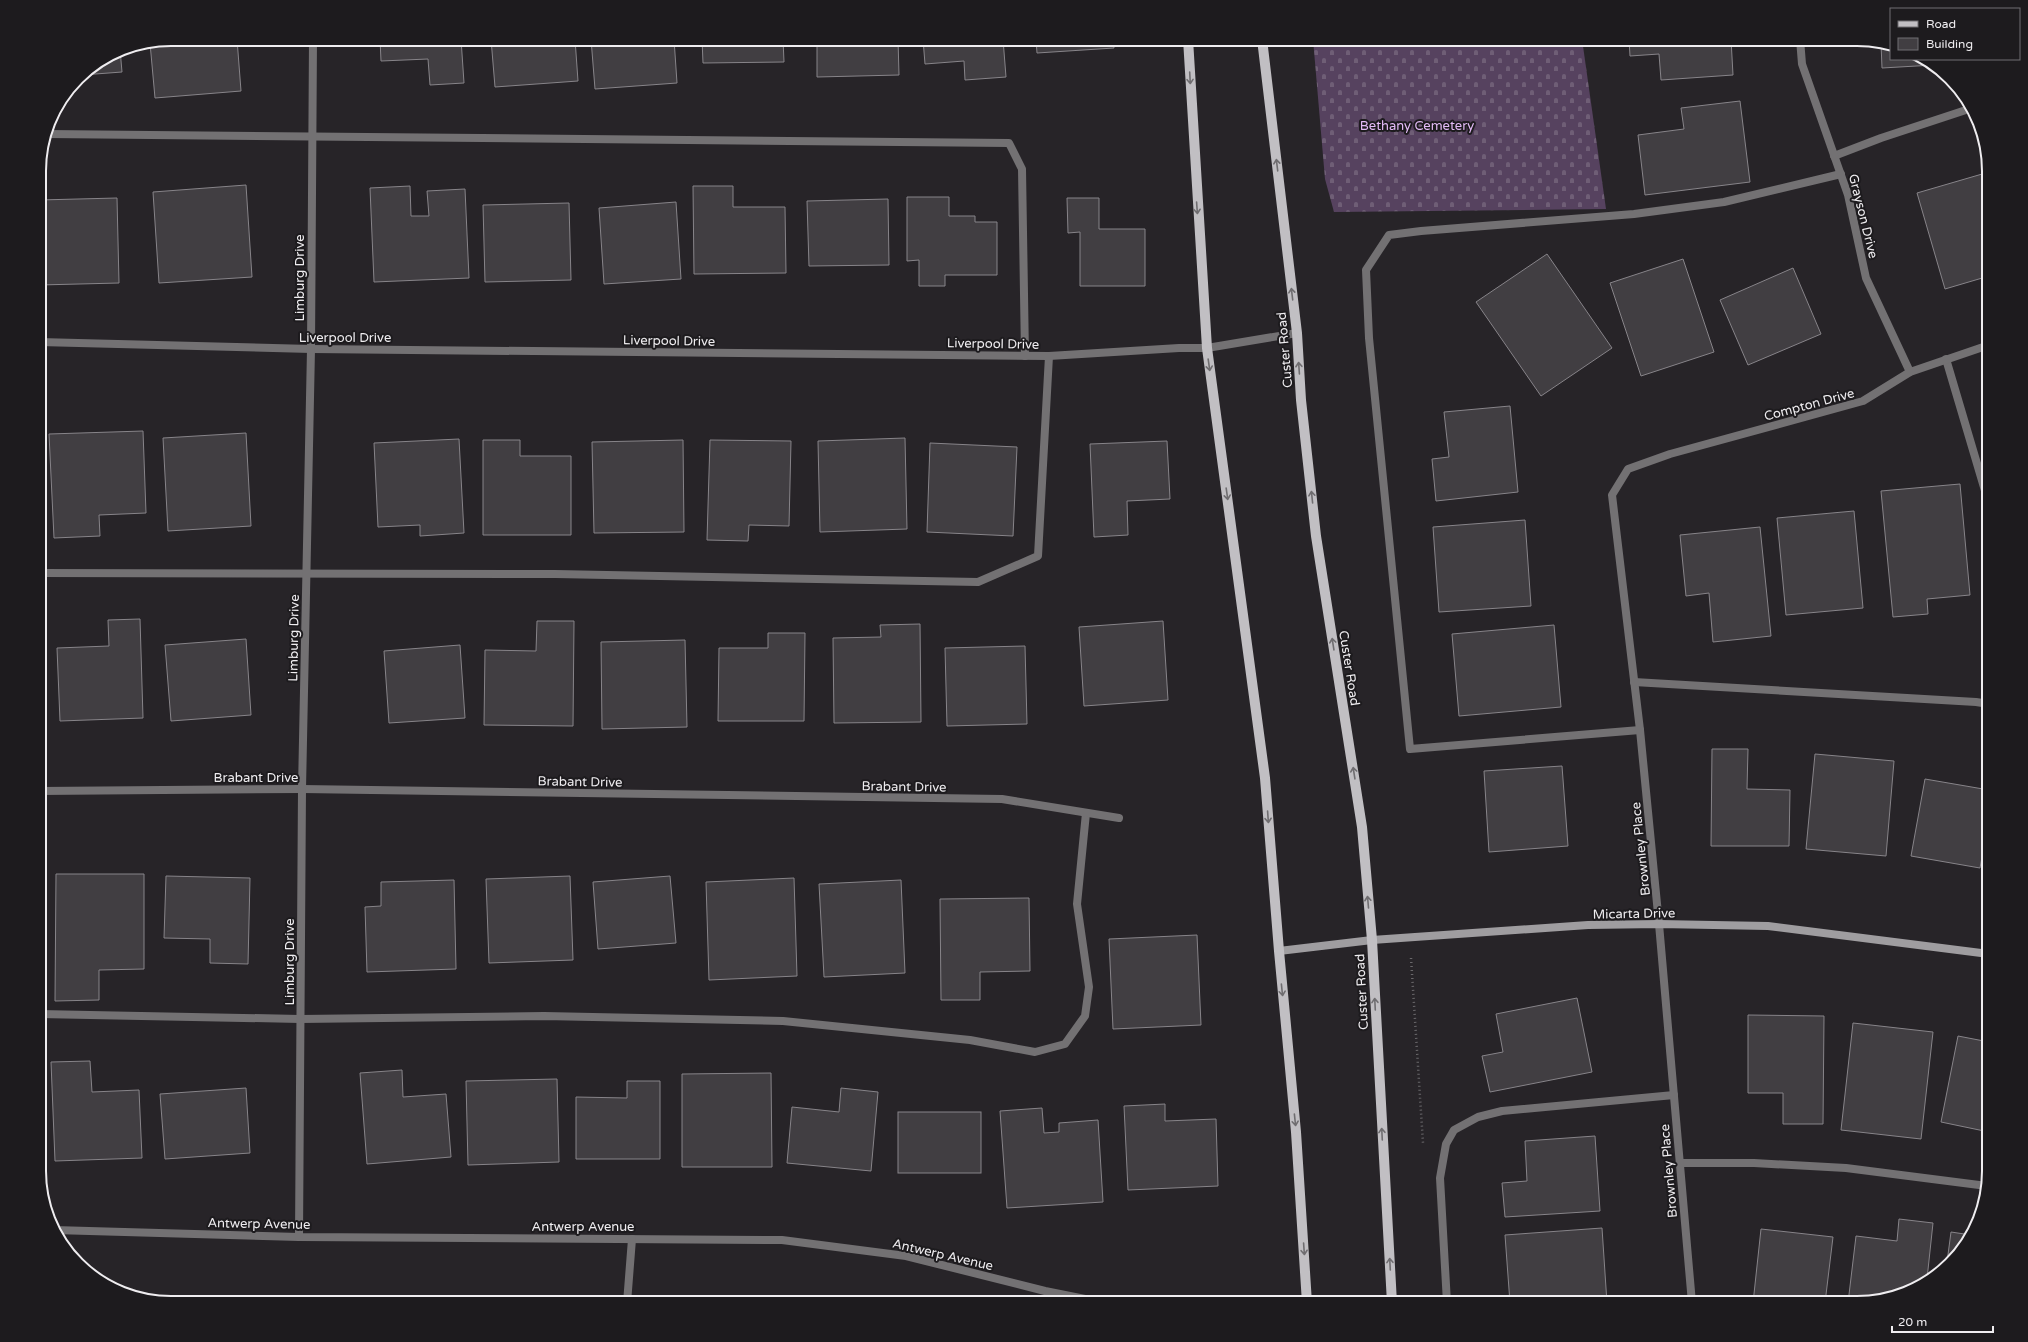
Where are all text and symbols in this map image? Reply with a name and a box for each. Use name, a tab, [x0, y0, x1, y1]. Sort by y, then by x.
legend	[1890, 8, 2020, 60]
text: Road	[1926, 17, 1956, 31]
text: Building	[1926, 37, 1973, 51]
one-way arrow	[1186, 71, 1193, 84]
park label: Bethany Cemetery	[1360, 118, 1474, 134]
one-way arrow	[1273, 159, 1281, 172]
street label: Grayson Drive	[1845, 172, 1881, 260]
one-way arrow	[1194, 201, 1201, 214]
street label: Limburg Drive	[292, 234, 308, 322]
one-way arrow	[1288, 288, 1296, 301]
street label: Custer Road	[1274, 311, 1296, 389]
street label: Liverpool Drive	[299, 330, 391, 346]
street label: Liverpool Drive	[623, 332, 715, 350]
street label: Liverpool Drive	[947, 335, 1039, 353]
one-way arrow	[1206, 358, 1213, 371]
one-way arrow	[1296, 362, 1303, 375]
street label: Compton Drive	[1762, 385, 1856, 425]
one-way arrow	[1223, 487, 1231, 500]
one-way arrow	[1308, 491, 1316, 504]
street label: Limburg Drive	[285, 594, 303, 682]
street label: Custer Road	[1335, 629, 1363, 707]
one-way arrow	[1329, 638, 1337, 651]
one-way arrow	[1350, 766, 1358, 779]
street label: Brabant Drive	[214, 770, 298, 786]
street label: Brabant Drive	[537, 773, 623, 791]
street label: Brabant Drive	[861, 778, 947, 796]
street label: Brownley Place	[1628, 801, 1654, 897]
one-way arrow	[1265, 810, 1272, 823]
one-way arrow	[1365, 896, 1372, 909]
street label: Micarta Drive	[1593, 905, 1675, 923]
street label: Limburg Drive	[282, 918, 298, 1006]
street label: Custer Road	[1352, 953, 1372, 1030]
one-way arrow	[1279, 983, 1286, 996]
one-way arrow	[1372, 998, 1379, 1011]
one-way arrow	[1291, 1113, 1299, 1126]
street label: Brownley Place	[1657, 1123, 1681, 1218]
one-way arrow	[1379, 1128, 1386, 1141]
street label: Antwerp Avenue	[207, 1215, 311, 1233]
street label: Antwerp Avenue	[532, 1219, 634, 1235]
street label: Antwerp Avenue	[891, 1236, 995, 1274]
one-way arrow	[1300, 1242, 1307, 1255]
one-way arrow	[1386, 1258, 1393, 1271]
scale bar	[1892, 1308, 1993, 1334]
text: 20 m	[1898, 1315, 1927, 1329]

